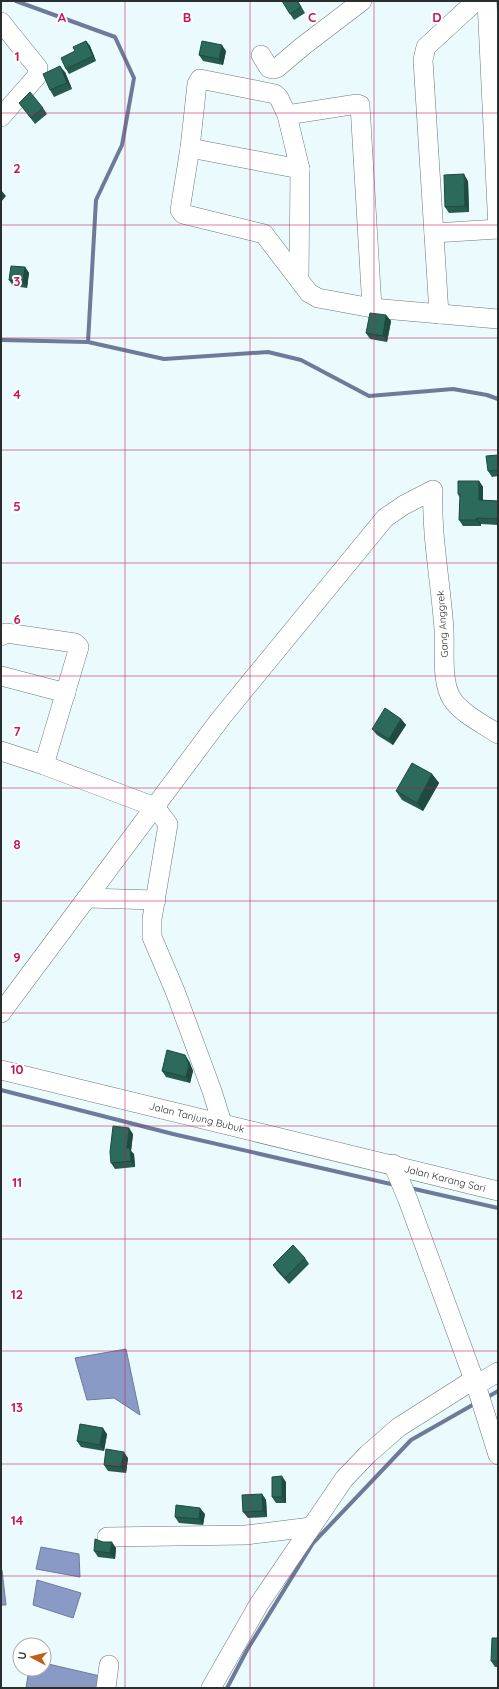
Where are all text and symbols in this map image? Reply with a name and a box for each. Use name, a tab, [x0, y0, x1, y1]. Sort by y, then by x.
text: A	[58, 9, 67, 25]
text: B	[183, 9, 191, 25]
text: C	[308, 9, 316, 25]
text: D	[432, 9, 442, 25]
text: 1	[14, 48, 20, 64]
text: 2	[13, 160, 21, 176]
text: 3	[14, 273, 21, 289]
text: 4	[13, 386, 21, 402]
text: 5	[13, 498, 21, 514]
street label: Gang Anggrek	[434, 590, 451, 658]
text: 6	[13, 611, 21, 627]
text: 7	[13, 723, 21, 739]
text: 8	[13, 836, 21, 852]
text: 9	[13, 949, 21, 965]
text: 10	[10, 1061, 24, 1077]
street label: Jalan Tanjung Bubuk	[148, 1099, 246, 1136]
street label: Jalan Karang Sari	[403, 1162, 487, 1195]
text: 11	[12, 1174, 22, 1190]
text: 12	[11, 1286, 23, 1302]
text: 13	[11, 1399, 23, 1415]
text: 14	[11, 1512, 24, 1528]
north arrow	[12, 1637, 52, 1677]
text: U	[15, 1651, 29, 1660]

